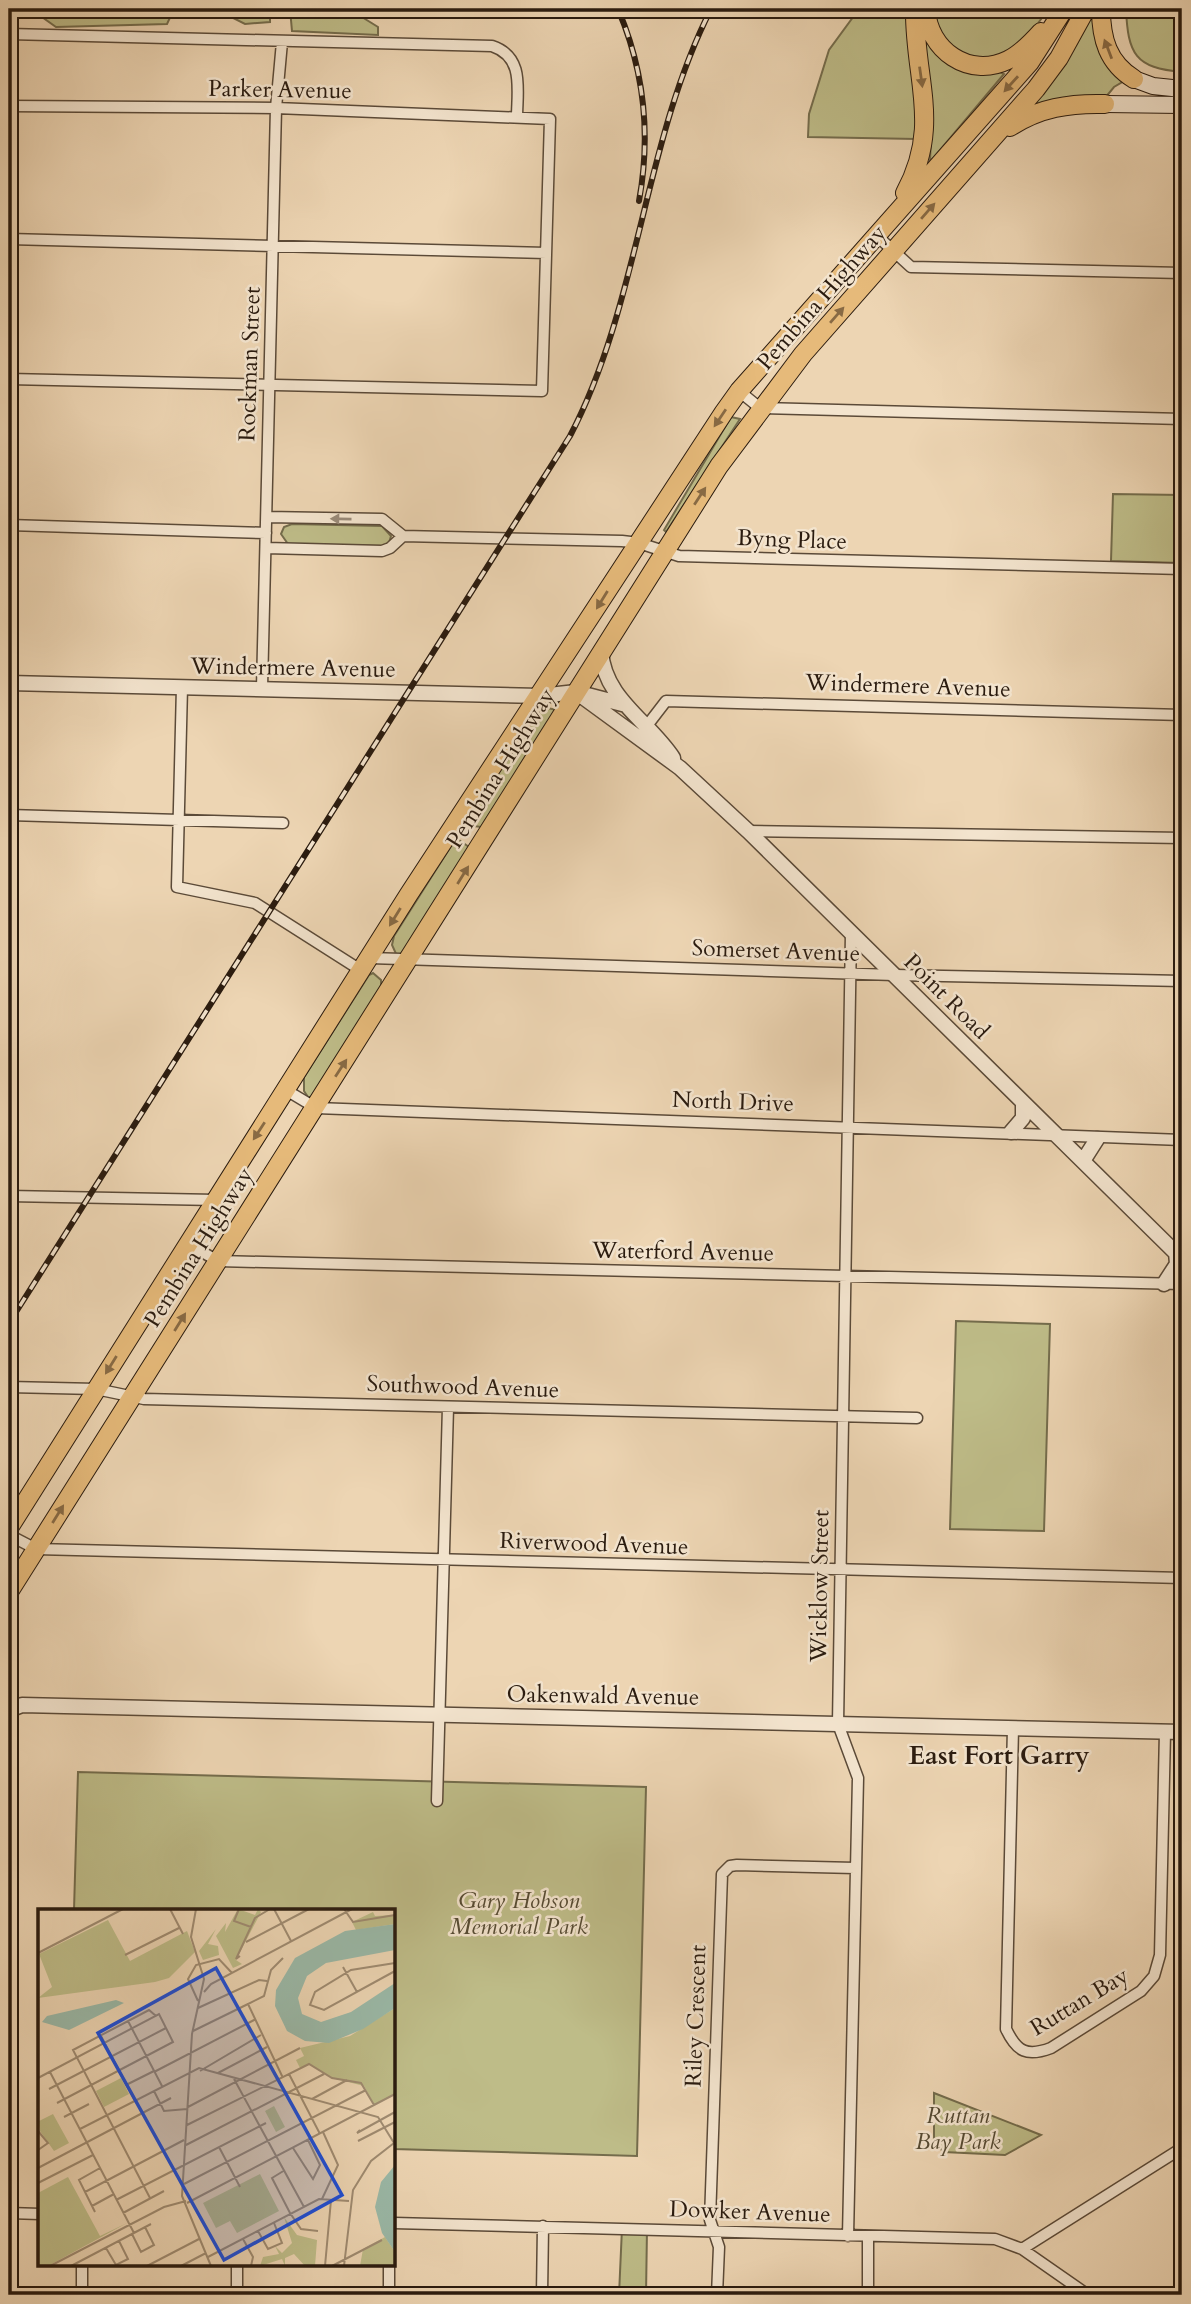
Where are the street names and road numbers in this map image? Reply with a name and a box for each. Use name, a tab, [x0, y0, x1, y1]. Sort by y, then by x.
street label: Parker Avenue	[208, 73, 352, 106]
street label: Pembina Highway	[750, 218, 893, 377]
street label: Rockman Street	[231, 286, 268, 442]
street label: Byng Place	[736, 522, 848, 557]
street label: Windermere Avenue	[189, 650, 396, 685]
street label: Windermere Avenue	[804, 666, 1011, 705]
street label: Pembina Highway	[439, 682, 562, 854]
street label: Somerset Avenue	[691, 932, 861, 969]
street label: Point Road	[897, 947, 997, 1047]
street label: North Drive	[671, 1084, 795, 1119]
street label: Pembina Highway	[137, 1161, 260, 1333]
street label: Waterford Avenue	[591, 1234, 774, 1269]
street label: Southwood Avenue	[366, 1368, 560, 1405]
street label: Wicklow Street	[803, 1509, 836, 1664]
street label: Riverwood Avenue	[499, 1525, 689, 1562]
street label: Oakenwald Avenue	[506, 1678, 700, 1713]
street label: Riley Crescent	[678, 1944, 713, 2088]
street label: Ruttan Bay	[1024, 1960, 1134, 2043]
street label: Dowker Avenue	[669, 2193, 831, 2230]

